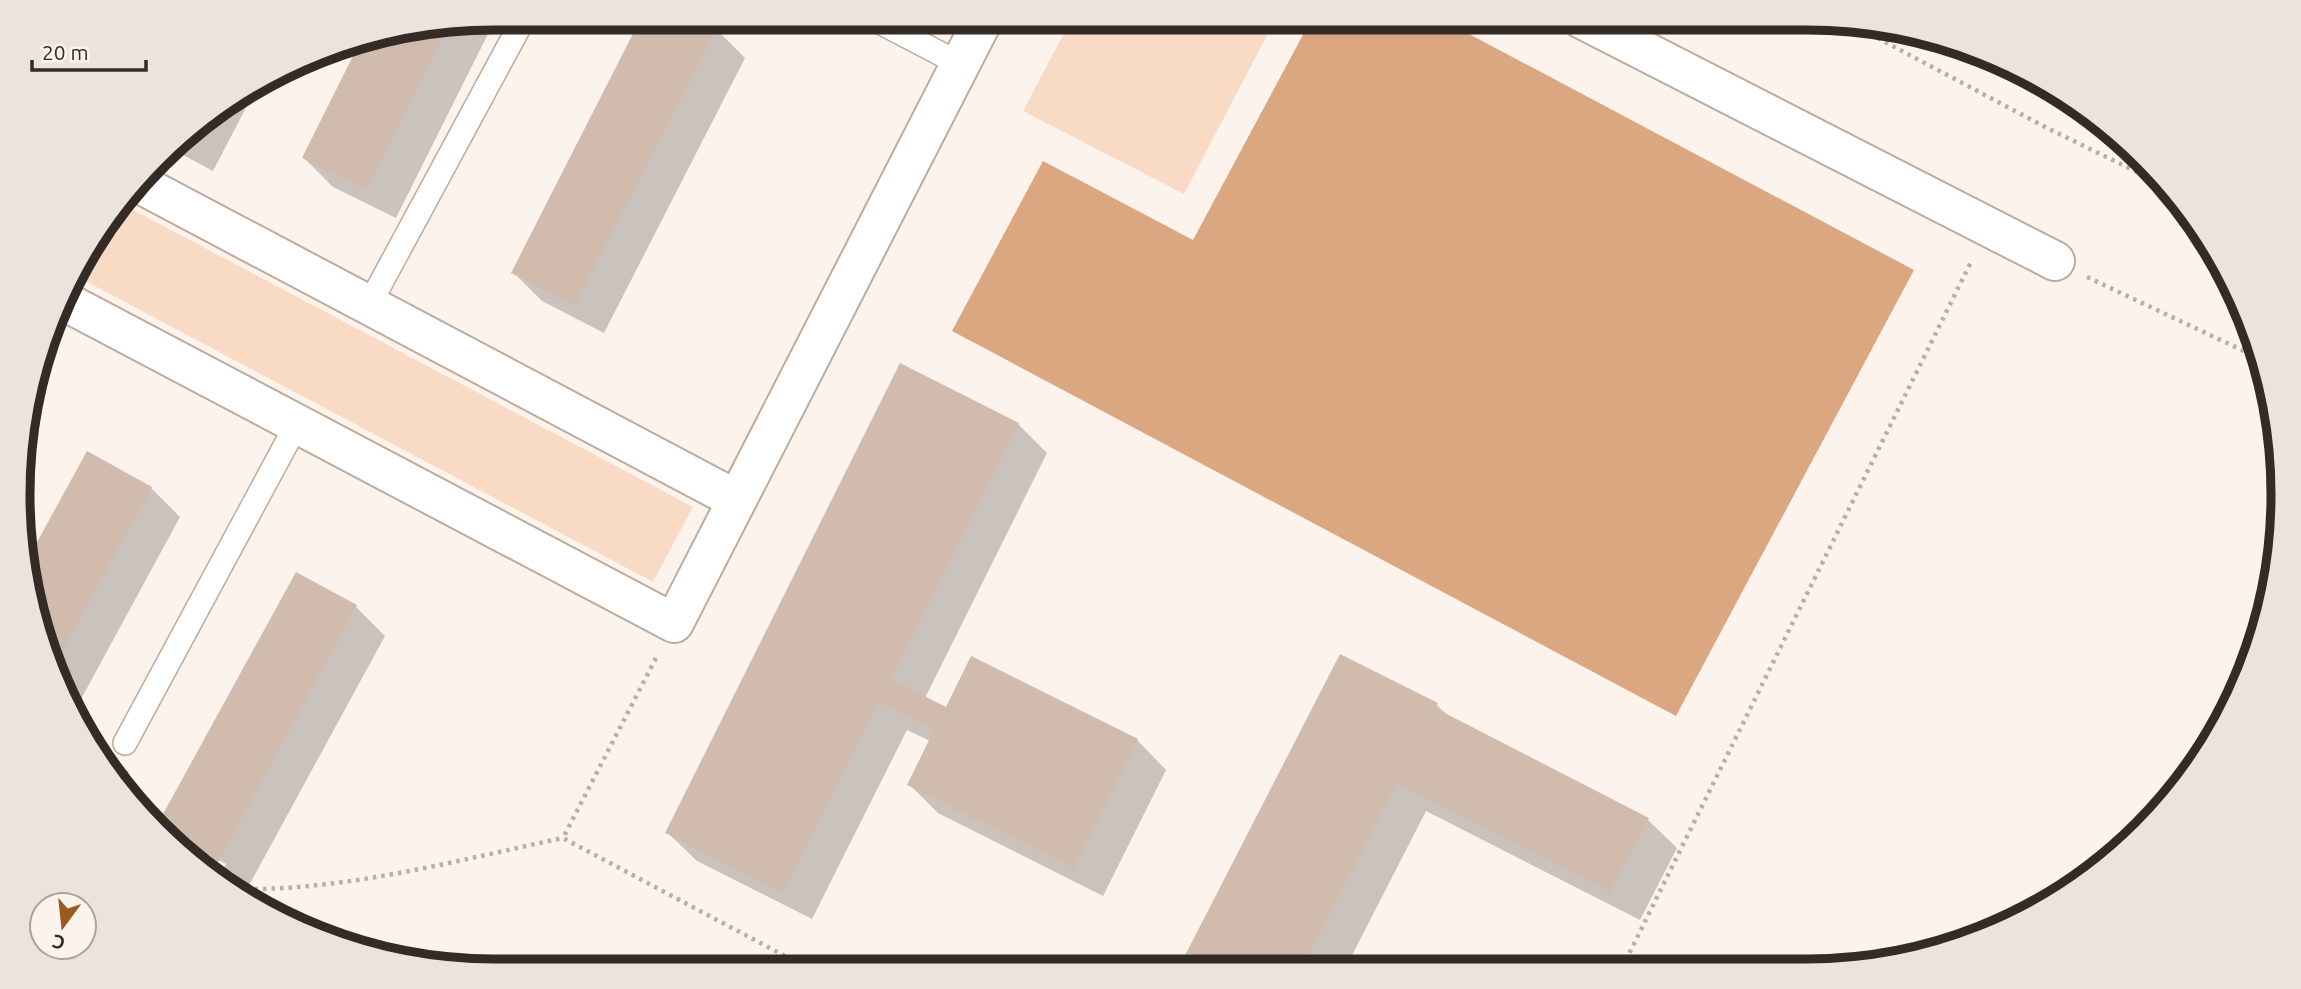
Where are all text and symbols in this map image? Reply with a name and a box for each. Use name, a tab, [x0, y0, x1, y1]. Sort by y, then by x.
scale bar	[32, 28, 145, 72]
text: 20 m	[42, 40, 89, 64]
north arrow	[28, 891, 98, 961]
text: С	[50, 930, 67, 955]

